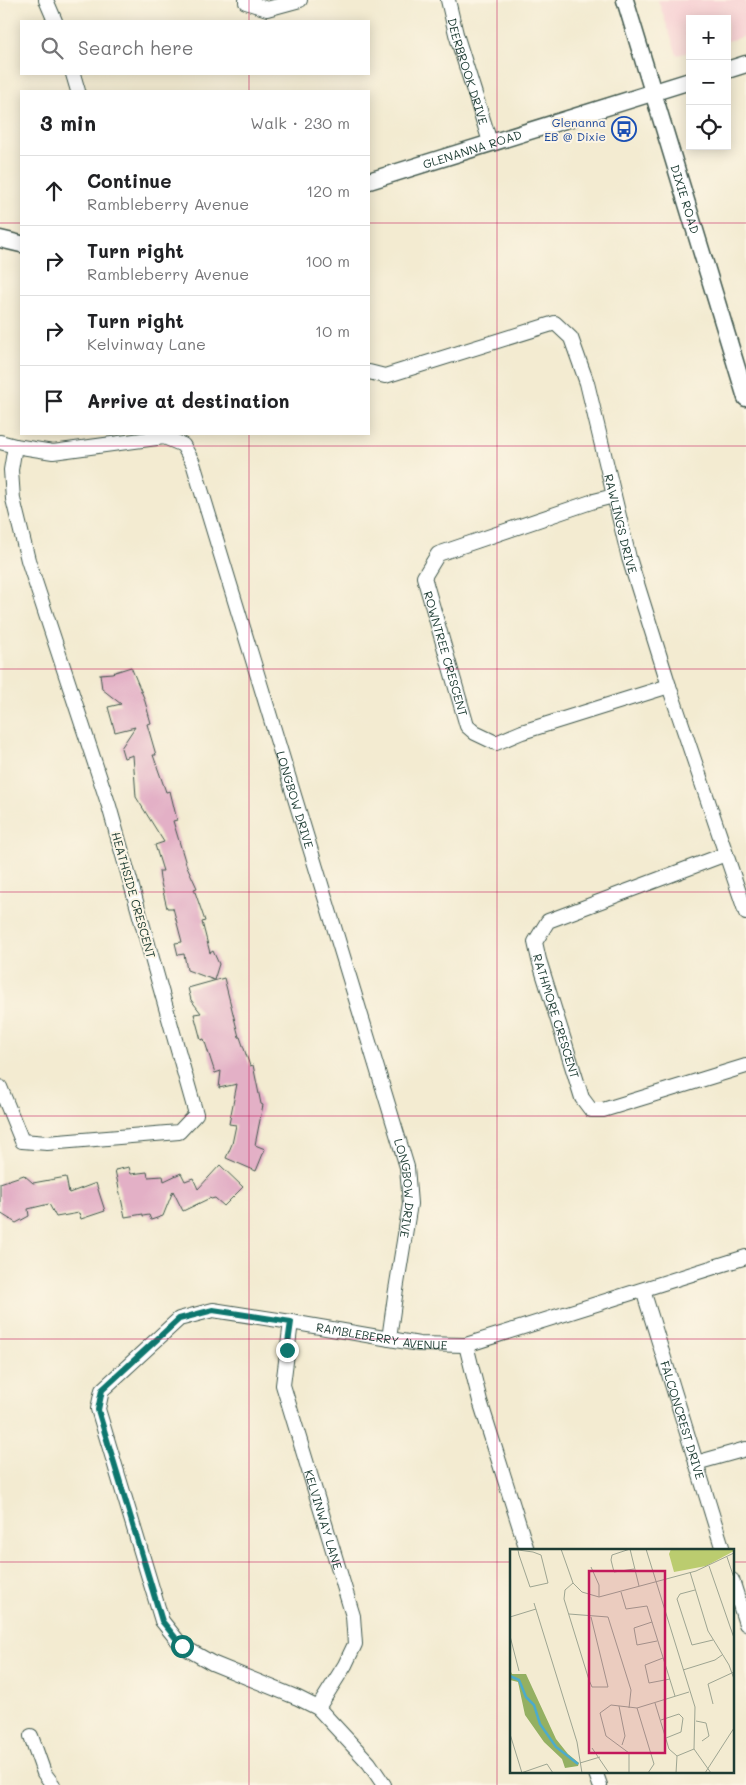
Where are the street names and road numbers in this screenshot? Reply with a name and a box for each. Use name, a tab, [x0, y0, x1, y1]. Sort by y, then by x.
street label: DEERBROOK DRIVE	[444, 16, 492, 127]
street label: GLENANNA ROAD	[421, 126, 524, 172]
street label: DIXIE ROAD	[667, 163, 704, 235]
street label: RAWLINGS DRIVE	[601, 472, 641, 576]
street label: ROWNTREE CRESCENT	[420, 589, 472, 718]
street label: LONGBOW DRIVE	[273, 749, 318, 850]
street label: HEATHSIDE CRESCENT	[108, 830, 160, 960]
street label: RATHMORE CRESCENT	[530, 952, 583, 1081]
street label: LONGBOW DRIVE	[391, 1137, 418, 1239]
street label: RAMBLEBERRY AVENUE	[315, 1318, 448, 1353]
street label: FALCONCREST DRIVE	[657, 1359, 709, 1481]
street label: KELVINWAY LANE	[301, 1468, 346, 1571]

